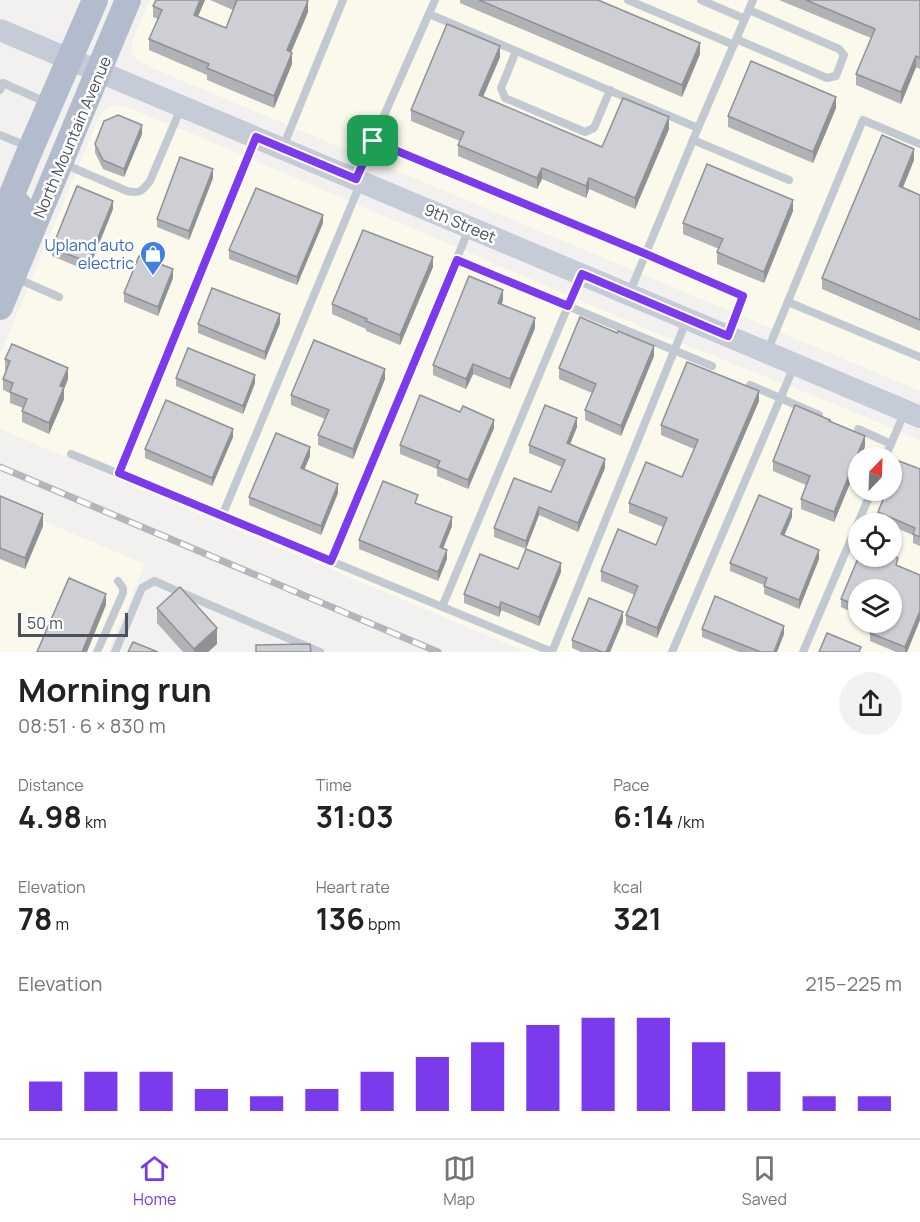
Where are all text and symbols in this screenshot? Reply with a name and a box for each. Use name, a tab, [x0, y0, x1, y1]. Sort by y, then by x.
street label: North Mountain Avenue	[28, 53, 116, 221]
pin	[347, 115, 398, 166]
icon: arrive	[356, 124, 389, 157]
street label: 9th Street	[421, 198, 499, 248]
place label: Upland auto electric	[45, 234, 134, 274]
shop icon: Upland auto electric	[138, 239, 168, 277]
north arrow	[848, 447, 902, 501]
map controls	[848, 447, 902, 633]
button: locate	[848, 513, 902, 567]
button: layers	[848, 579, 902, 633]
scale bar	[18, 610, 128, 638]
text: 50 m	[27, 612, 63, 634]
text: Morning run	[18, 667, 212, 712]
button: share	[839, 672, 902, 735]
text: 08:51 · 6 × 830 m	[18, 712, 166, 739]
text: Distance	[18, 774, 84, 796]
text: Time	[316, 774, 352, 796]
text: Pace	[613, 774, 649, 796]
text: 4.98	[18, 796, 82, 837]
text: 31:03	[316, 796, 394, 837]
text: 6:14	[613, 796, 674, 837]
text: km	[82, 811, 107, 833]
text: /km	[674, 811, 705, 833]
text: Elevation	[18, 876, 86, 898]
text: Heart rate	[316, 876, 390, 898]
text: kcal	[613, 876, 643, 898]
text: 78	[18, 898, 52, 939]
text: 136	[316, 898, 365, 939]
text: 321	[613, 898, 662, 939]
text: m	[52, 913, 69, 935]
text: bpm	[365, 913, 401, 935]
text: Elevation	[18, 970, 102, 997]
text: 215–225 m	[805, 970, 902, 997]
tab: Home	[133, 1152, 176, 1210]
tab: Map	[443, 1152, 476, 1210]
tab: Saved	[742, 1152, 787, 1210]

